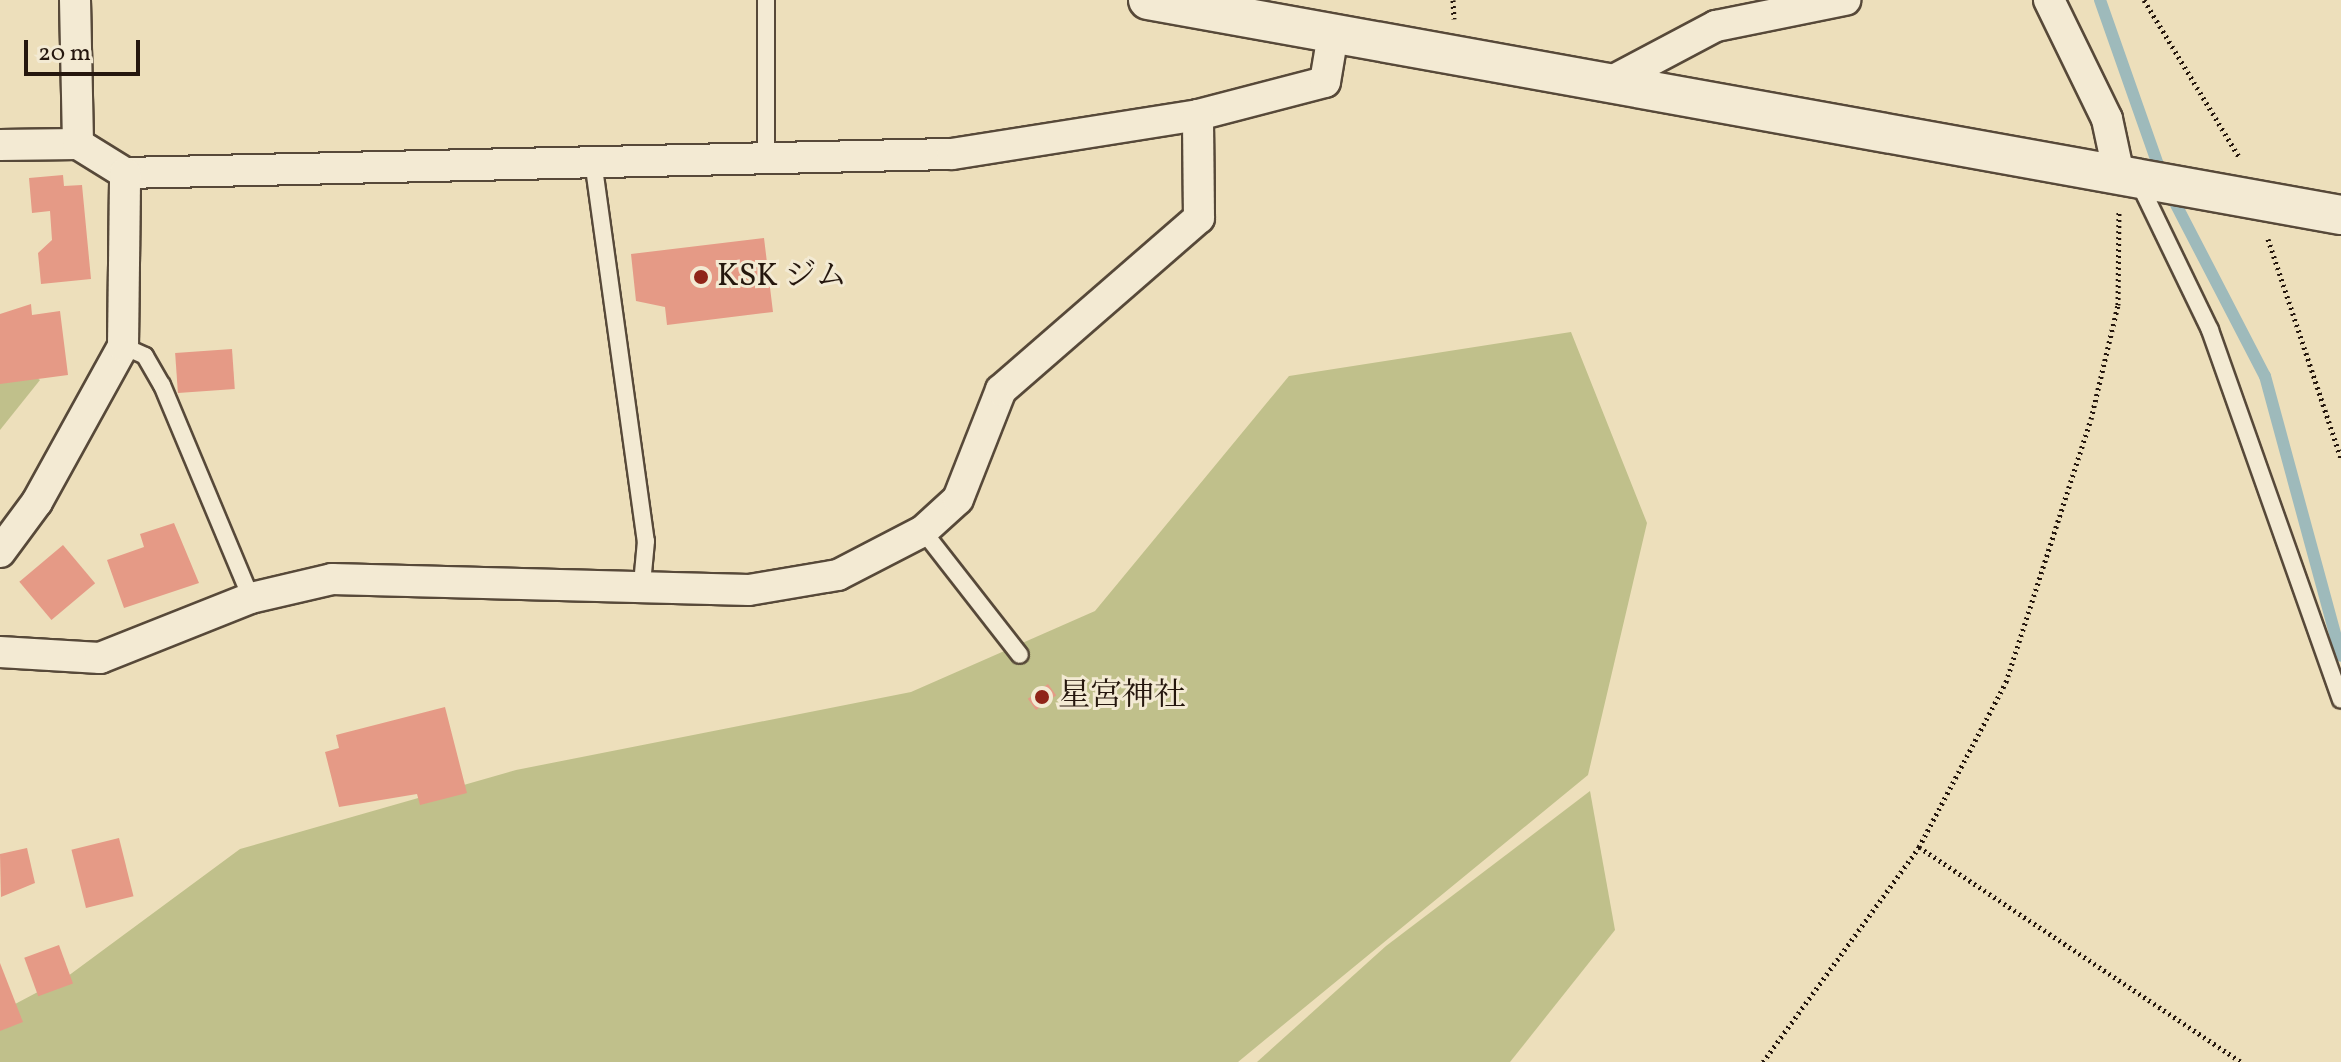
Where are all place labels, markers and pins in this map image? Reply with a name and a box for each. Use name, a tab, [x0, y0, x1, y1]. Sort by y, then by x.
place label: KSK ジム	[717, 258, 848, 296]
marker: KSK ジム	[692, 268, 710, 286]
place label: 星宮神社	[1058, 678, 1186, 716]
marker: 星宮神社	[1033, 688, 1051, 706]

